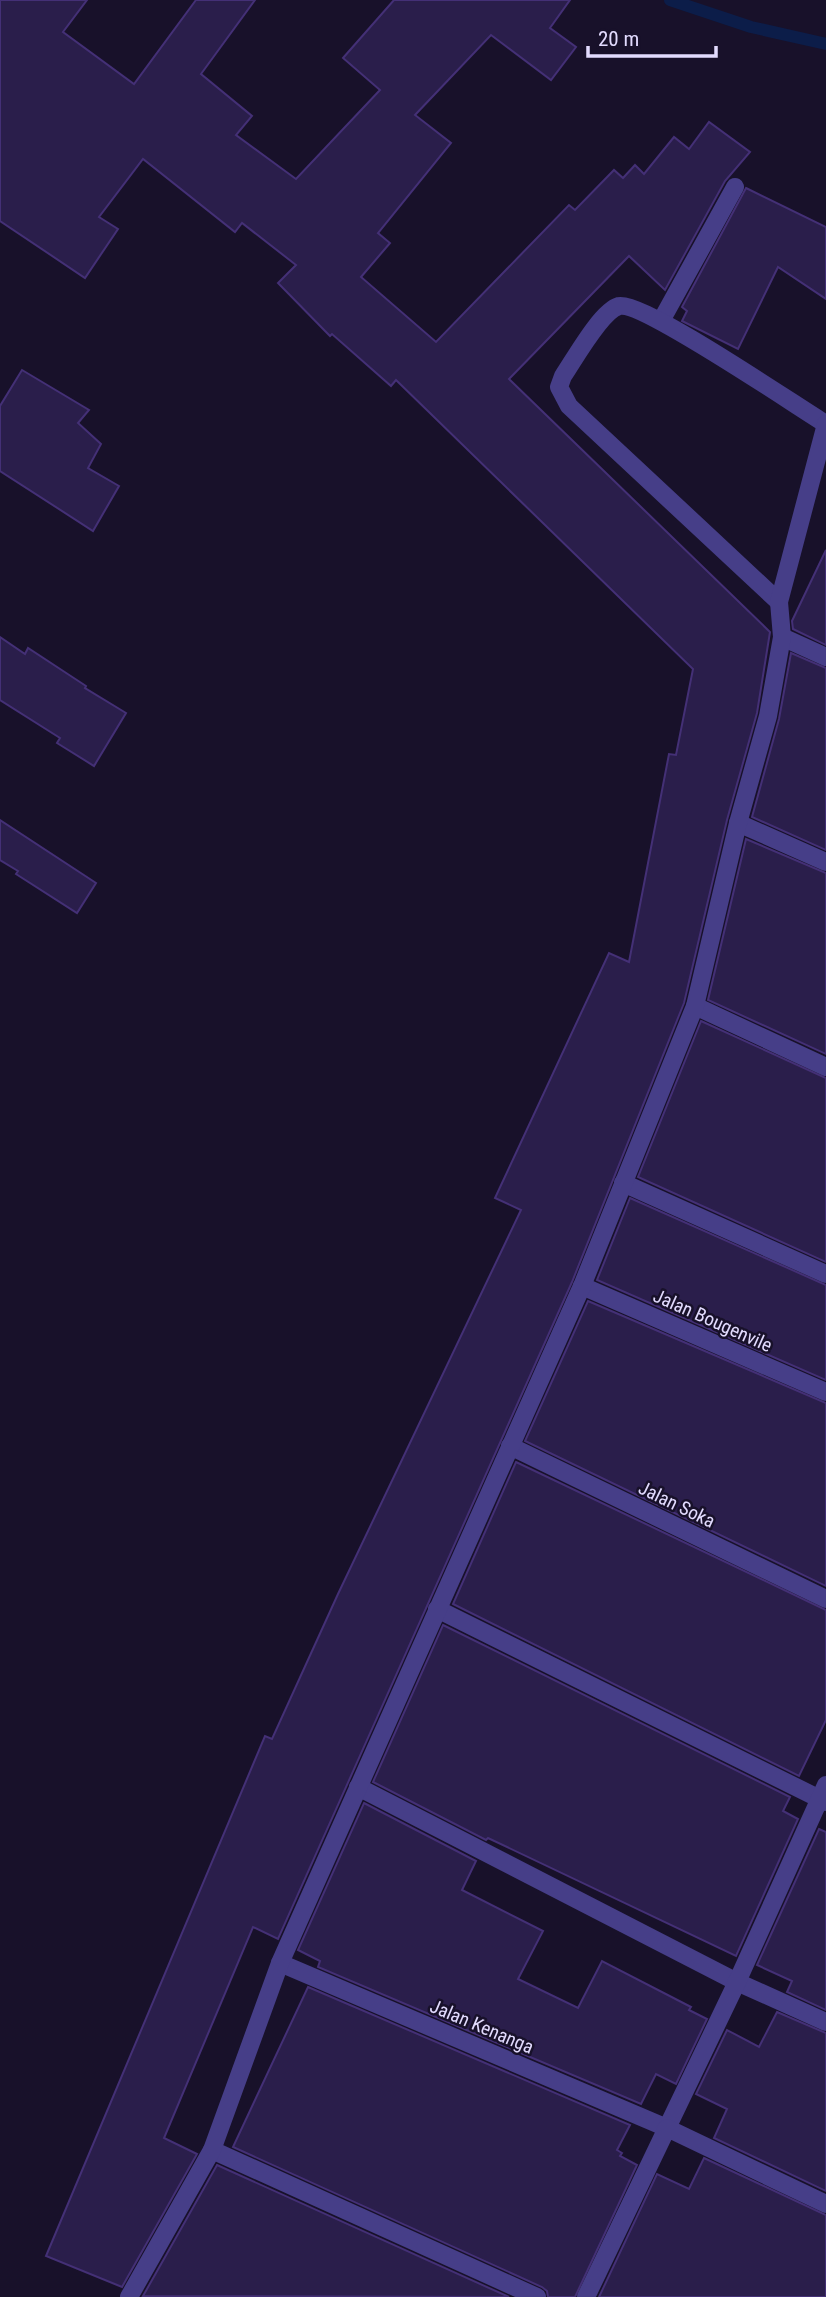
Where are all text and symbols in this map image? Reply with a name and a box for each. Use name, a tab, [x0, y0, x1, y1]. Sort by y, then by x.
scale bar	[588, 14, 716, 58]
text: 20 m	[598, 27, 639, 51]
street label: Jalan Bougenvile	[650, 1284, 776, 1357]
street label: Jalan Soka	[635, 1476, 719, 1533]
street label: Jalan Kenanga	[427, 1994, 537, 2059]

